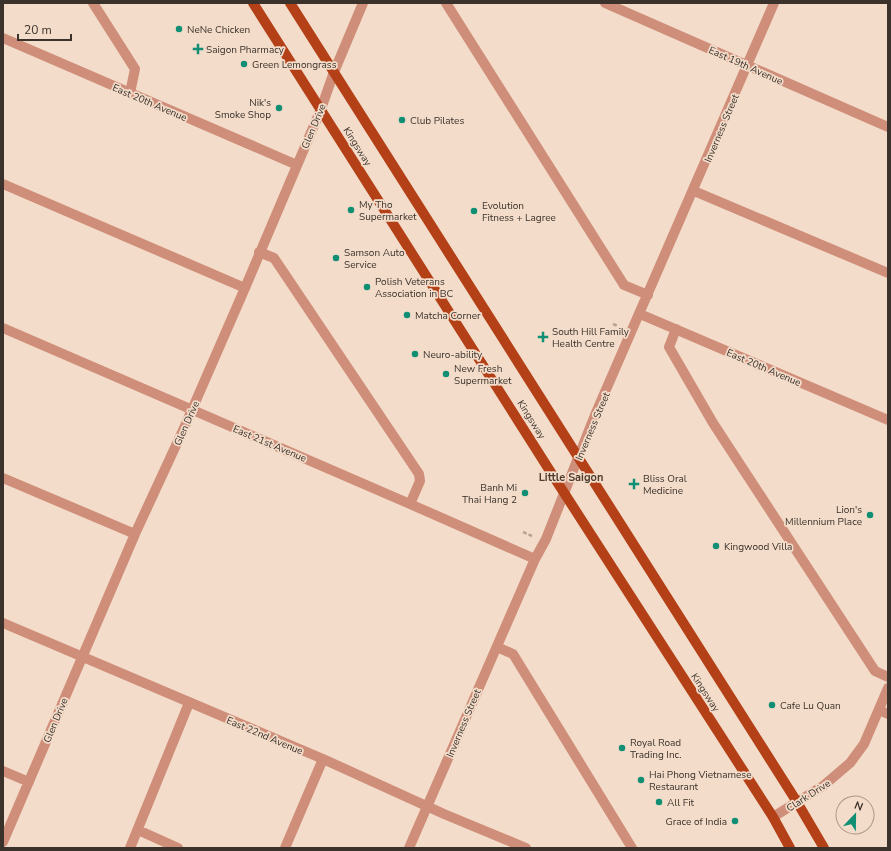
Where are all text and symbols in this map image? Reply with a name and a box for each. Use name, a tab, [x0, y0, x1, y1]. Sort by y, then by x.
scale bar	[18, 16, 71, 42]
text: 20 m	[24, 22, 52, 38]
place label: NeNe Chicken	[187, 23, 250, 37]
marker: NeNe Chicken	[174, 24, 184, 34]
place label: Saigon Pharmacy	[206, 43, 285, 57]
street label: East 19th Avenue	[706, 43, 785, 89]
marker: Saigon Pharmacy	[193, 44, 203, 54]
place label: Green Lemongrass	[252, 58, 337, 72]
marker: Green Lemongrass	[239, 59, 249, 69]
street label: East 20th Avenue	[110, 81, 189, 125]
street label: Inverness Street	[701, 92, 743, 165]
place label: Nik's Smoke Shop	[215, 96, 271, 122]
street label: Glen Drive	[298, 102, 330, 151]
marker: Nik's Smoke Shop	[274, 103, 284, 113]
place label: Club Pilates	[410, 114, 464, 128]
marker: Club Pilates	[397, 115, 407, 125]
street label: Kingsway	[340, 124, 375, 169]
place label: My Tho Supermarket	[359, 198, 417, 224]
place label: Evolution Fitness + Lagree	[482, 199, 556, 225]
marker: My Tho Supermarket	[346, 205, 356, 215]
marker: Evolution Fitness + Lagree	[469, 206, 479, 216]
place label: Samson Auto Service	[344, 246, 405, 272]
marker: Samson Auto Service	[331, 253, 341, 263]
place label: Polish Veterans Association in BC	[375, 275, 454, 301]
marker: Polish Veterans Association in BC	[362, 282, 372, 292]
place label: Matcha Corner	[415, 309, 481, 323]
marker: Matcha Corner	[402, 310, 412, 320]
place label: South Hill Family Health Centre	[552, 325, 630, 351]
marker: South Hill Family Health Centre	[537, 331, 549, 343]
street label: East 20th Avenue	[724, 346, 803, 390]
place label: Neuro-ability	[423, 348, 483, 362]
marker: Neuro-ability	[410, 349, 420, 359]
place label: New Fresh Supermarket	[454, 362, 512, 388]
marker: New Fresh Supermarket	[441, 369, 451, 379]
street label: Inverness Street	[572, 390, 614, 463]
street label: Kingsway	[514, 397, 549, 442]
street label: Glen Drive	[171, 399, 203, 448]
street label: East 21st Avenue	[231, 422, 309, 466]
district label: Little Saigon	[539, 470, 603, 485]
place label: Bliss Oral Medicine	[643, 472, 687, 498]
marker: Bliss Oral Medicine	[628, 478, 640, 490]
place label: Banh Mi Thai Hang 2	[462, 481, 517, 507]
marker: Banh Mi Thai Hang 2	[520, 488, 530, 498]
place label: Lion's Millennium Place	[785, 503, 862, 529]
marker: Lion's Millennium Place	[865, 510, 875, 520]
place label: Kingwood Villa	[724, 540, 792, 554]
marker: Kingwood Villa	[711, 541, 721, 551]
street label: Kingsway	[687, 670, 723, 715]
street label: Inverness Street	[443, 687, 485, 760]
street label: Glen Drive	[40, 696, 72, 745]
place label: Cafe Lu Quan	[780, 699, 841, 713]
marker: Cafe Lu Quan	[767, 700, 777, 710]
street label: East 22nd Avenue	[224, 713, 305, 758]
place label: Royal Road Trading Inc.	[630, 736, 682, 762]
marker: Royal Road Trading Inc.	[617, 743, 627, 753]
place label: Hai Phong Vietnamese Restaurant	[649, 768, 752, 794]
marker: Hai Phong Vietnamese Restaurant	[636, 775, 646, 785]
street label: Clark Drive	[784, 776, 833, 815]
north arrow	[835, 795, 875, 835]
place label: All Fit	[667, 796, 695, 810]
marker: All Fit	[654, 797, 664, 807]
text: N	[852, 798, 865, 815]
place label: Grace of India	[665, 815, 727, 829]
marker: Grace of India	[730, 816, 740, 826]

